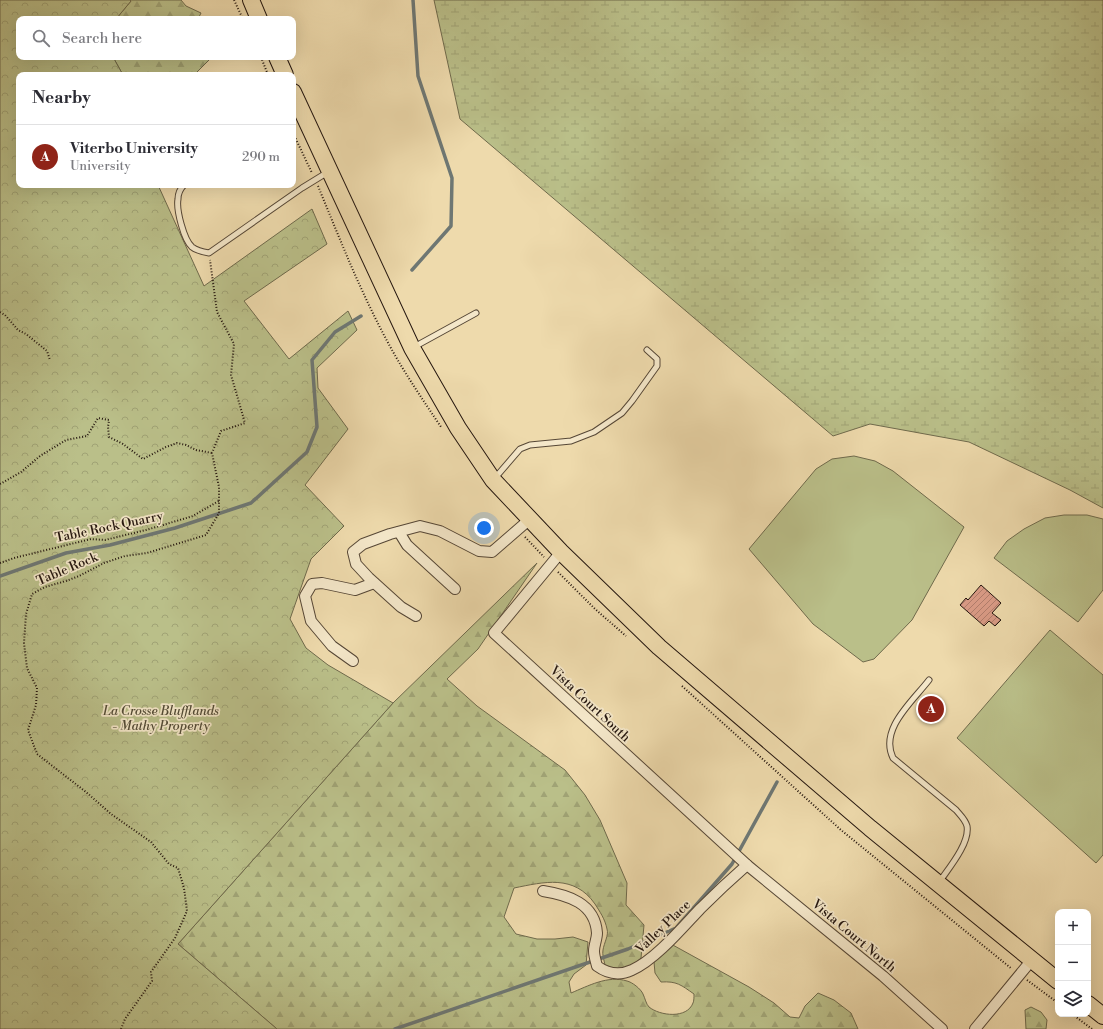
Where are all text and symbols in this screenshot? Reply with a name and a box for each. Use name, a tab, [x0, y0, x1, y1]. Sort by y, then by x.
search box	[16, 16, 296, 60]
icon: search	[30, 27, 52, 49]
text: Search here	[62, 29, 142, 48]
text: Nearby	[32, 87, 91, 109]
text: Viterbo University	[70, 139, 198, 158]
text: A	[40, 149, 50, 165]
text: 290 m	[242, 149, 280, 165]
text: University	[70, 158, 131, 174]
street label: Table Rock Quarry	[53, 508, 165, 546]
your location	[474, 518, 494, 538]
street label: Table Rock	[34, 548, 101, 589]
street label: Vista Court South	[546, 662, 634, 746]
pin: A	[918, 694, 944, 724]
park label: La Crosse Blufflands - Mathy Property	[102, 703, 219, 734]
street label: Valley Place	[631, 896, 694, 958]
street label: Vista Court North	[808, 896, 900, 976]
map controls	[1055, 909, 1091, 1017]
button: +	[1055, 909, 1091, 945]
button: −	[1055, 945, 1091, 981]
button: layers	[1055, 981, 1091, 1017]

